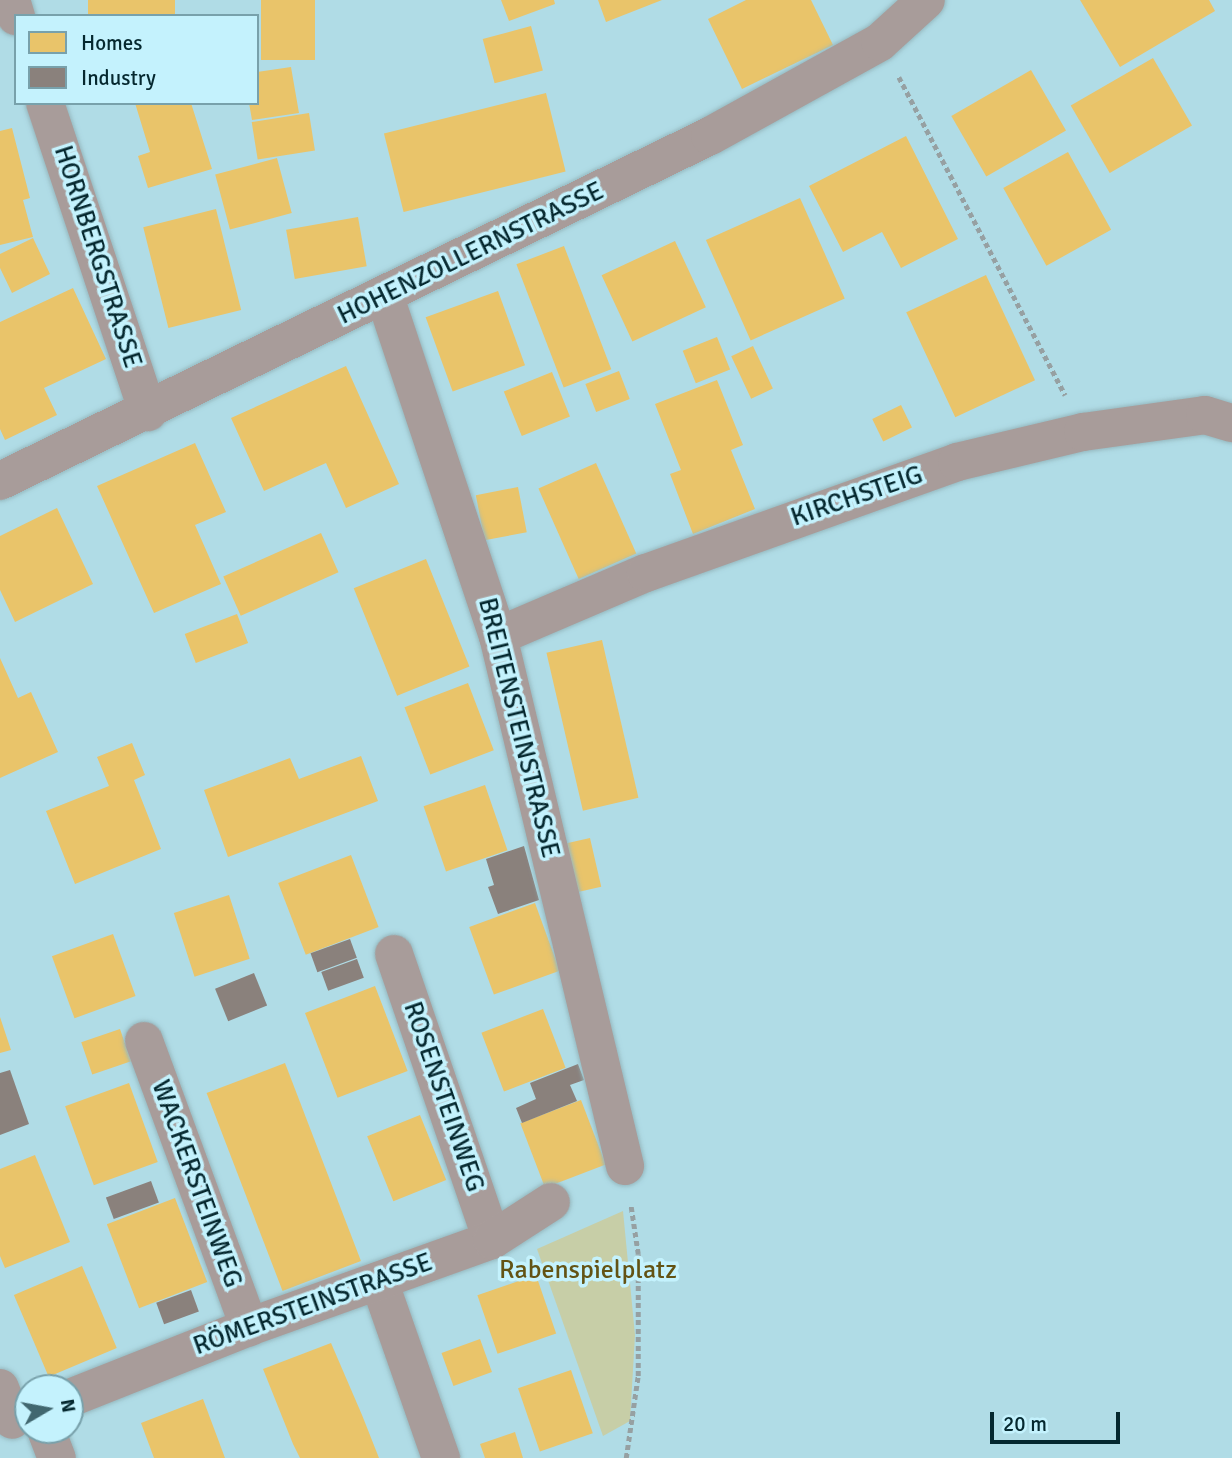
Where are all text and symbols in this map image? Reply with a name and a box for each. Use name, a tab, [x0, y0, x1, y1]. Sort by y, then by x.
legend	[14, 14, 259, 105]
text: Homes	[81, 30, 143, 56]
text: Industry	[81, 65, 156, 91]
street label: HORNBERGSTRASSE	[46, 142, 148, 372]
street label: HOHENZOLLERNSTRASSE	[333, 176, 609, 332]
street label: KIRCHSTEIG	[787, 460, 927, 534]
street label: BREITENSTEINSTRASSE	[471, 595, 565, 861]
street label: ROSENSTEINWEG	[396, 998, 490, 1196]
street label: WACKERSTEINWEG	[144, 1076, 248, 1292]
street label: RÖMERSTEINSTRASSE	[189, 1247, 437, 1363]
park label: Rabenspielplatz	[499, 1255, 677, 1287]
north arrow	[14, 1374, 84, 1444]
text: N	[55, 1397, 81, 1414]
scale bar	[994, 1398, 1124, 1442]
text: 20 m	[1003, 1411, 1047, 1437]

